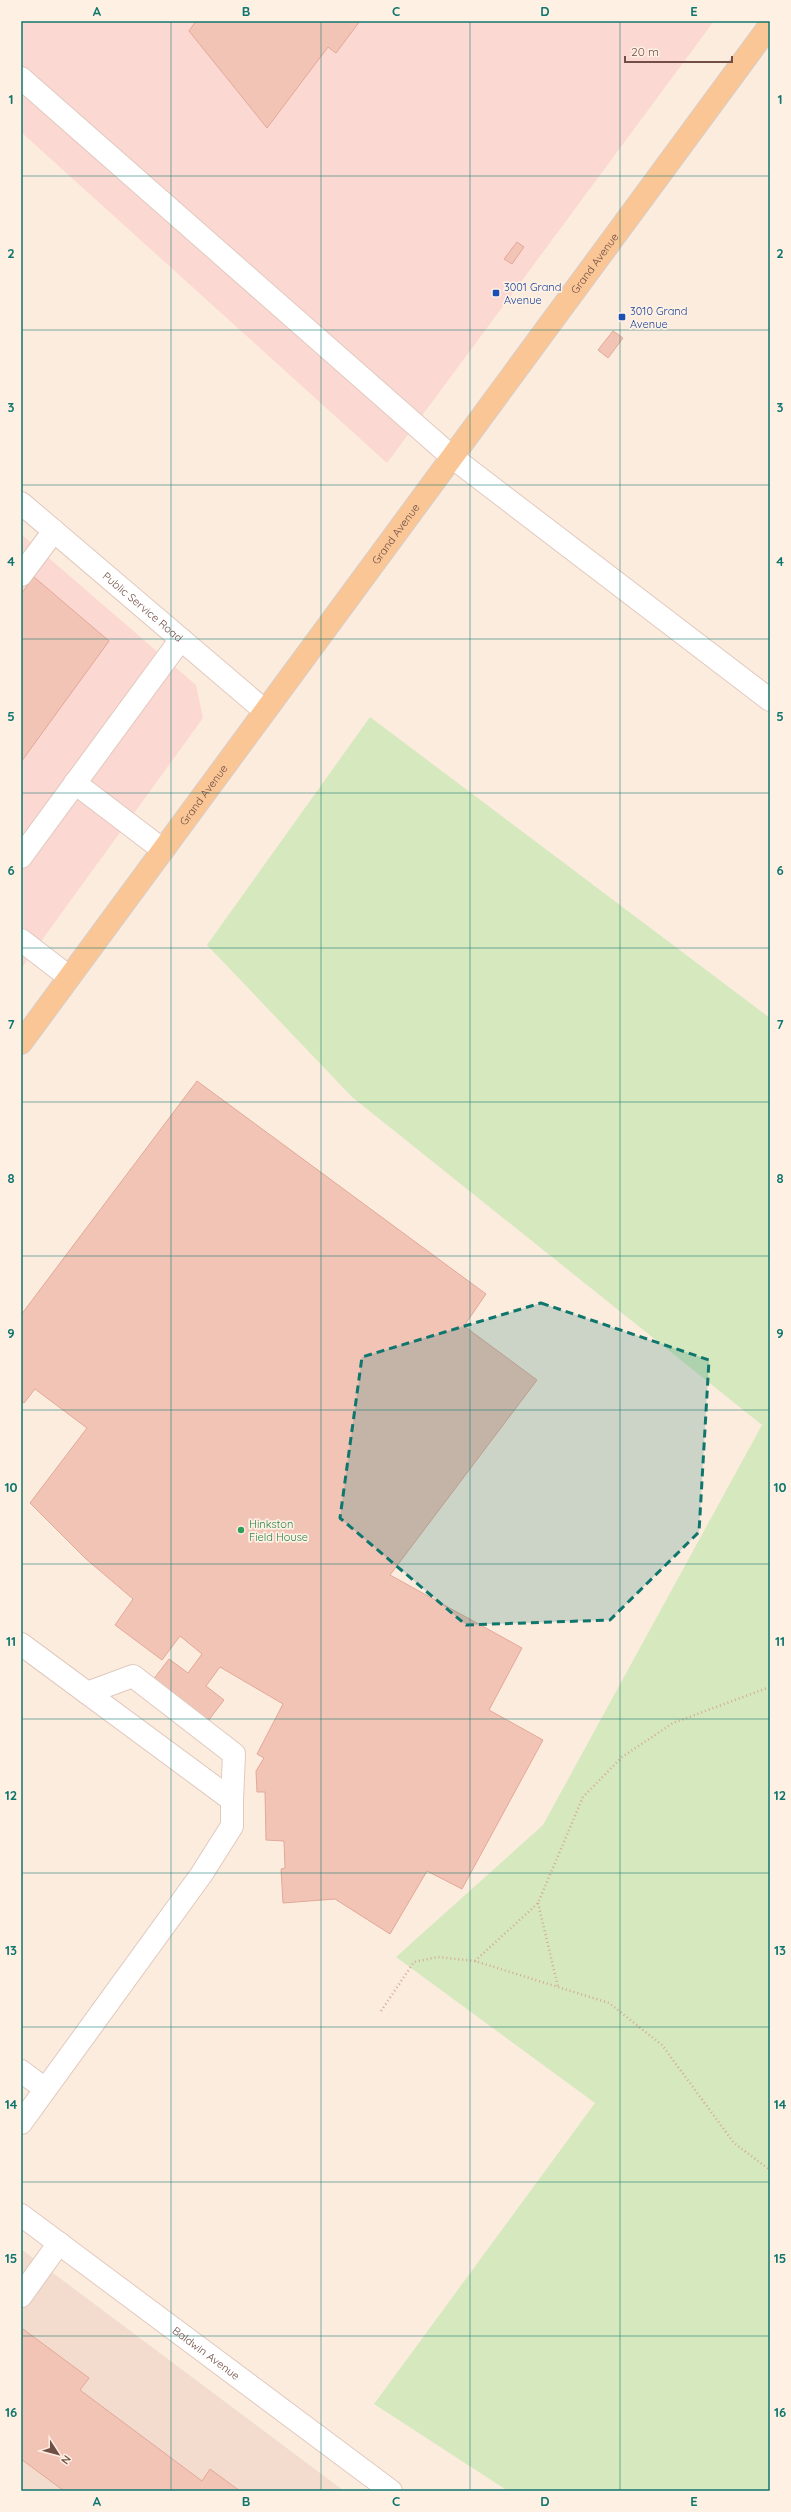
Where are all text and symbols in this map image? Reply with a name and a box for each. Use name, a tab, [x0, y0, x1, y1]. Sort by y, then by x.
text: A	[93, 3, 102, 19]
text: B	[242, 3, 250, 19]
text: C	[392, 3, 400, 19]
text: D	[540, 3, 550, 19]
text: E	[690, 3, 698, 19]
scale bar	[625, 38, 732, 64]
text: 20 m	[631, 44, 659, 59]
text: 1	[8, 91, 14, 107]
text: 1	[777, 91, 783, 107]
street label: Grand Avenue	[568, 230, 622, 296]
text: 2	[7, 245, 15, 261]
text: 2	[776, 245, 784, 261]
place label: 3001 Grand Avenue	[504, 280, 561, 307]
marker: 3001 Grand Avenue	[491, 288, 501, 298]
place label: 3010 Grand Avenue	[630, 304, 687, 331]
marker: 3010 Grand Avenue	[617, 312, 627, 322]
text: 3	[8, 399, 15, 415]
text: 3	[777, 399, 784, 415]
street label: Grand Avenue	[369, 501, 423, 567]
text: 4	[7, 553, 15, 569]
text: 4	[776, 553, 784, 569]
street label: Public Service Road	[100, 569, 186, 645]
text: 5	[7, 708, 15, 724]
text: 5	[776, 708, 784, 724]
street label: Grand Avenue	[177, 762, 231, 828]
text: 6	[7, 862, 15, 878]
text: 6	[776, 862, 784, 878]
text: 7	[7, 1016, 15, 1032]
text: 7	[776, 1016, 784, 1032]
text: 8	[7, 1170, 15, 1186]
text: 8	[776, 1170, 784, 1186]
text: 9	[7, 1325, 15, 1341]
text: 9	[776, 1325, 784, 1341]
text: 10	[4, 1479, 18, 1495]
text: 10	[773, 1479, 787, 1495]
place label: Hinkston Field House	[249, 1517, 308, 1544]
marker: Hinkston Field House	[236, 1525, 246, 1535]
text: 11	[6, 1633, 16, 1649]
text: 11	[775, 1633, 785, 1649]
text: 12	[5, 1787, 17, 1803]
text: 12	[774, 1787, 786, 1803]
text: 13	[5, 1942, 17, 1958]
text: 13	[774, 1942, 786, 1958]
text: 14	[5, 2096, 18, 2112]
text: 14	[774, 2096, 787, 2112]
text: 15	[5, 2250, 17, 2266]
text: 15	[774, 2250, 786, 2266]
street label: Baldwin Avenue	[170, 2323, 243, 2383]
text: 16	[5, 2404, 17, 2420]
text: 16	[774, 2404, 786, 2420]
north arrow	[38, 2434, 78, 2474]
text: N	[58, 2452, 74, 2467]
text: A	[93, 2493, 102, 2509]
text: B	[242, 2493, 250, 2509]
text: C	[392, 2493, 400, 2509]
text: D	[540, 2493, 550, 2509]
text: E	[690, 2493, 698, 2509]

